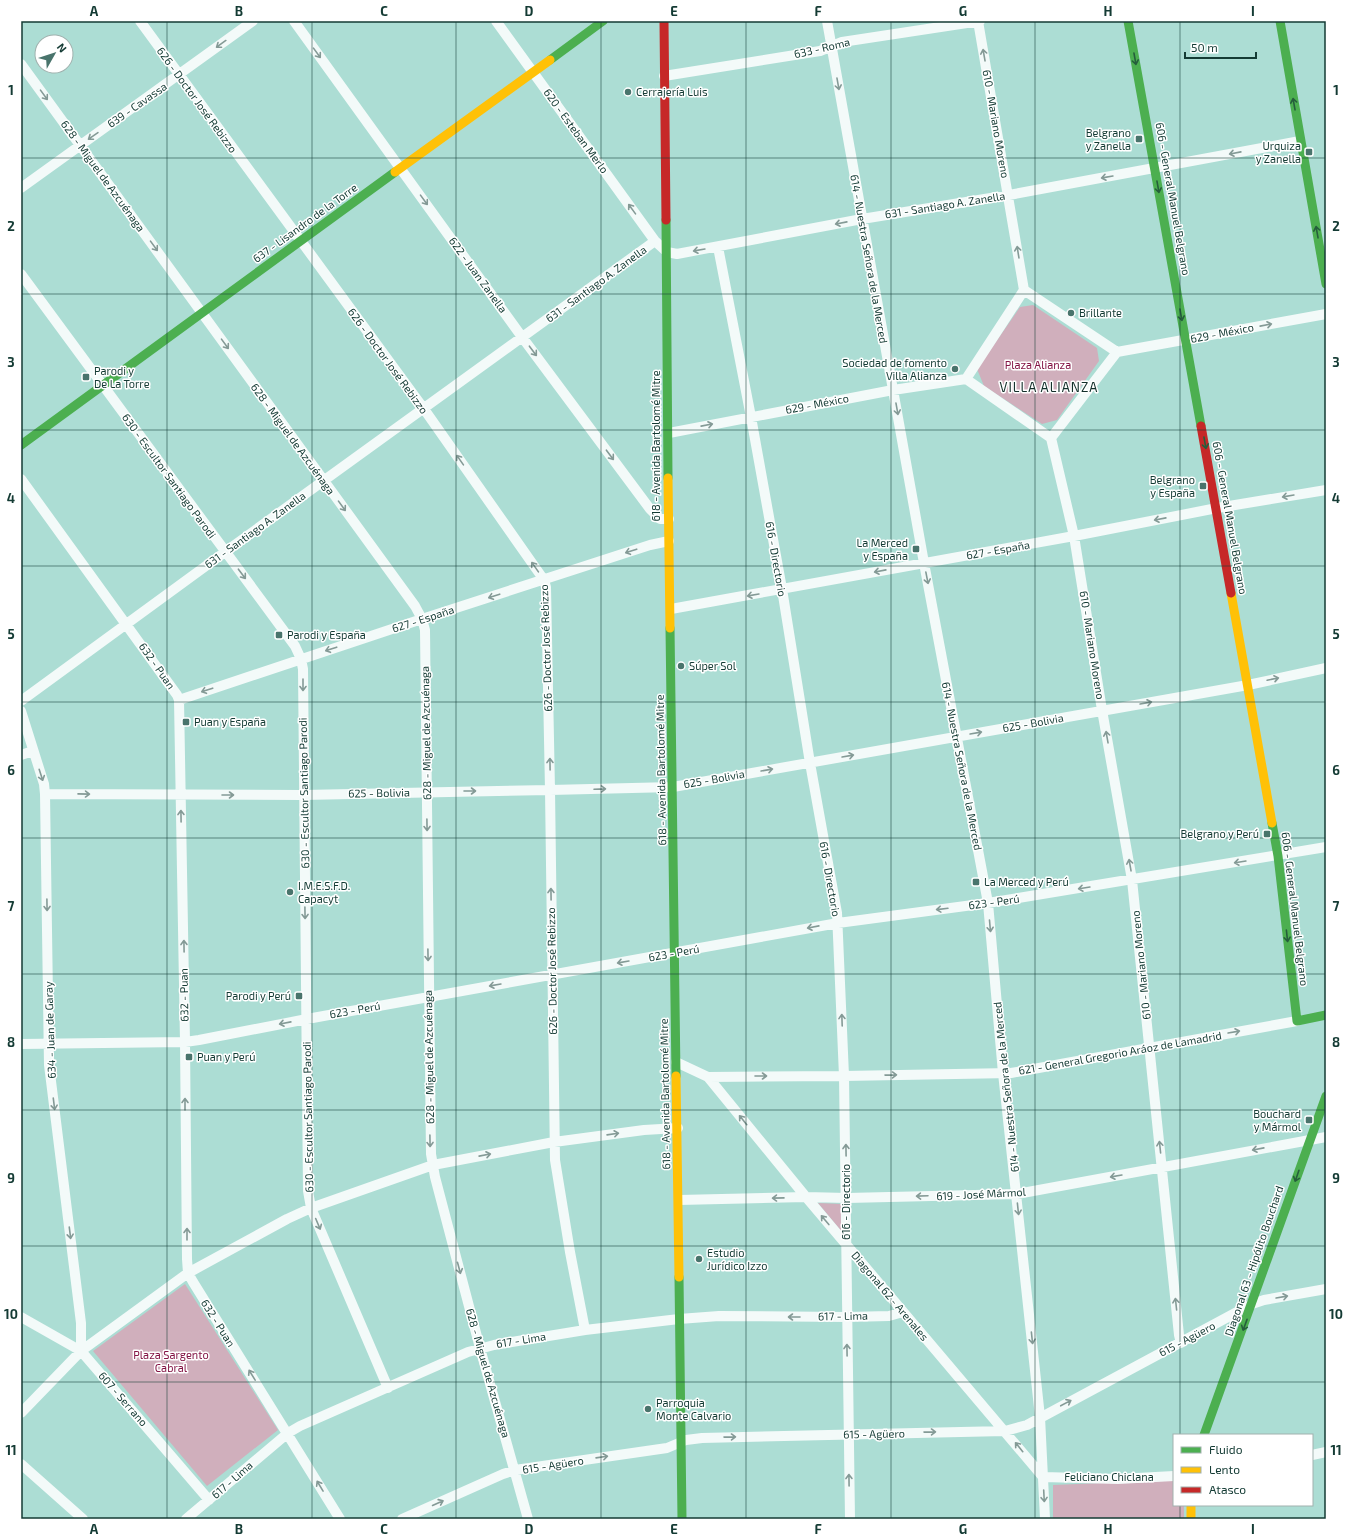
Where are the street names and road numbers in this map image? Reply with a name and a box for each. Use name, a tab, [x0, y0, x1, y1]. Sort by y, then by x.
street label: 633 - Roma	[793, 35, 851, 60]
street label: 626 - Doctor José Rebizzo	[155, 44, 240, 155]
street label: 610 - Mariano Moreno	[981, 69, 1012, 179]
street label: 639 - Cavassa	[104, 79, 169, 130]
street label: 620 - Esteban Merlo	[541, 86, 611, 176]
street label: 628 - Miguel de Azcuénaga	[59, 118, 148, 234]
street label: 606 - General Manuel Belgrano	[1154, 121, 1193, 276]
street label: 614 - Nuestra Señora de la Merced	[848, 173, 891, 344]
street label: 637 - Lisandro de la Torre	[250, 180, 359, 265]
street label: 631 - Santiago A. Zanella	[884, 189, 1006, 220]
street label: 622 - Juan Zanella	[447, 234, 510, 315]
street label: 631 - Santiago A. Zanella	[543, 243, 649, 325]
street label: 626 - Doctor José Rebizzo	[346, 305, 431, 416]
street label: 629 - México	[1189, 320, 1255, 345]
street label: 618 - Avenida Bartolomé Mitre	[649, 370, 662, 522]
street label: 628 - Miguel de Azcuénaga	[249, 381, 338, 497]
street label: 629 - México	[784, 391, 850, 416]
street label: 630 - Escultor Santiago Parodi	[120, 411, 219, 541]
street label: 606 - General Manuel Belgrano	[1211, 440, 1250, 595]
street label: 631 - Santiago A. Zanella	[202, 489, 308, 571]
street label: 616 - Directorio	[763, 520, 790, 598]
street label: 627 - España	[965, 538, 1031, 562]
street label: 626 - Doctor José Rebizzo	[537, 584, 554, 712]
street label: 610 - Mariano Moreno	[1077, 590, 1108, 700]
street label: 627 - España	[390, 602, 456, 635]
street label: 632 - Puan	[137, 640, 178, 691]
street label: 628 - Miguel de Azcuénaga	[418, 666, 433, 800]
street label: 614 - Nuestra Señora de la Merced	[940, 681, 985, 851]
street label: 618 - Avenida Bartolomé Mitre	[653, 694, 668, 846]
street label: 625 - Bolivia	[1001, 711, 1065, 734]
street label: 630 - Escultor Santiago Parodi	[296, 717, 311, 869]
street label: 625 - Bolivia	[682, 767, 746, 790]
street label: 625 - Bolivia	[348, 785, 410, 800]
street label: 606 - General Manuel Belgrano	[1280, 831, 1311, 987]
street label: 616 - Directorio	[817, 840, 844, 918]
street label: 623 - Perú	[968, 891, 1020, 912]
street label: 626 - Doctor José Rebizzo	[544, 907, 559, 1035]
street label: 610 - Mariano Moreno	[1128, 910, 1153, 1020]
street label: 623 - Perú	[647, 942, 700, 963]
street label: 632 - Puan	[177, 968, 190, 1022]
street label: 634 - Juan de Garay	[41, 981, 58, 1079]
street label: 628 - Miguel de Azcuénaga	[421, 990, 436, 1124]
street label: 623 - Perú	[328, 999, 381, 1020]
street label: 614 - Nuestra Señora de la Merced	[990, 1001, 1021, 1173]
street label: 618 - Avenida Bartolomé Mitre	[657, 1018, 672, 1170]
street label: 621 - General Gregorio Aráoz de Lamadrid	[1017, 1028, 1223, 1077]
street label: 630 - Escultor Santiago Parodi	[300, 1041, 315, 1193]
street label: 616 - Directorio	[839, 1164, 852, 1240]
street label: Diagonal 63 - Hipólito Bouchard	[1222, 1184, 1285, 1338]
street label: 619 - José Mármol	[936, 1185, 1027, 1202]
street label: Diagonal 62 - Arenales	[849, 1248, 932, 1343]
street label: 632 - Puan	[199, 1297, 238, 1349]
street label: 628 - Miguel de Azcuénaga	[464, 1307, 513, 1439]
street label: 617 - Lima	[818, 1309, 868, 1322]
street label: 615 - Agüero	[1156, 1318, 1217, 1359]
street label: 617 - Lima	[495, 1329, 547, 1350]
street label: 607 - Serrano	[96, 1369, 151, 1429]
street label: 615 - Agüero	[843, 1426, 905, 1441]
street label: 615 - Agüero	[521, 1453, 584, 1476]
street label: 617 - Lima	[208, 1458, 255, 1501]
street label: Feliciano Chiclana	[1064, 1470, 1154, 1483]

